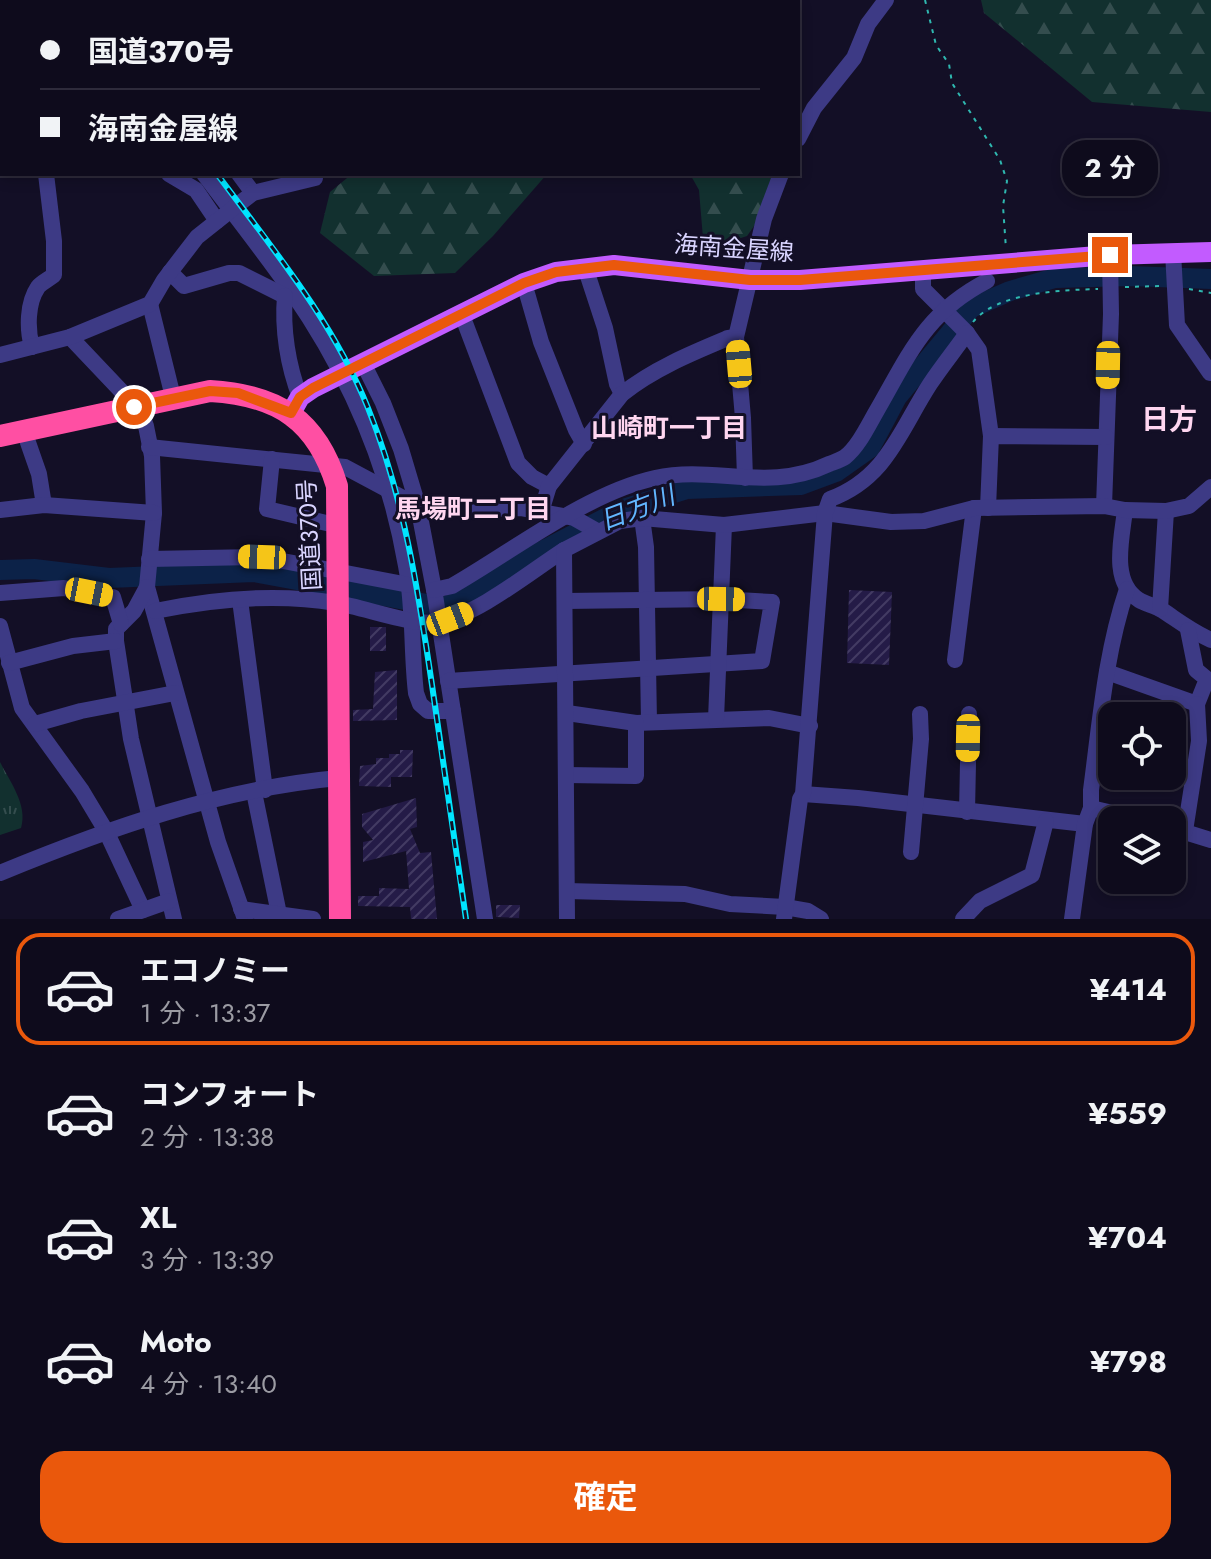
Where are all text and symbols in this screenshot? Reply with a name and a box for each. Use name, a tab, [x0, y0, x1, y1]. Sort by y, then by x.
text: 国道370号	[88, 30, 234, 73]
text: 海南金屋線	[88, 107, 238, 150]
callout: 2 分	[1062, 139, 1158, 195]
text: 2 分	[1085, 149, 1135, 187]
street label: 海南金屋線	[673, 226, 795, 270]
route end	[1092, 237, 1128, 273]
car	[725, 339, 753, 389]
car	[1096, 341, 1120, 389]
route start	[116, 389, 152, 425]
district label: 日方	[1141, 399, 1197, 440]
district label: 山崎町一丁目	[591, 409, 747, 447]
water label: 日方川	[594, 475, 683, 540]
street label: 国道370号	[289, 478, 329, 592]
district label: 馬場町二丁目	[395, 490, 551, 528]
car	[238, 544, 286, 570]
car	[63, 576, 115, 608]
car	[697, 587, 745, 611]
car	[423, 599, 477, 639]
map controls	[1098, 702, 1186, 894]
button: locate	[1098, 702, 1186, 790]
car	[956, 714, 980, 762]
button: layers	[1098, 806, 1186, 894]
text: エコノミー	[140, 949, 290, 992]
icon: car	[44, 953, 116, 1025]
text: ¥414	[1090, 968, 1167, 1011]
text: 1 分 · 13:37	[140, 994, 270, 1032]
text: コンフォート	[140, 1073, 319, 1116]
icon: car	[44, 1077, 116, 1149]
text: ¥559	[1088, 1092, 1167, 1135]
text: 2 分 · 13:38	[140, 1118, 274, 1156]
text: XL	[140, 1196, 176, 1239]
icon: car	[44, 1201, 116, 1273]
text: ¥704	[1088, 1216, 1167, 1259]
text: 3 分 · 13:39	[140, 1241, 274, 1279]
text: Moto	[140, 1320, 212, 1363]
icon: car	[44, 1325, 116, 1397]
text: ¥798	[1090, 1340, 1167, 1383]
text: 4 分 · 13:40	[140, 1365, 277, 1403]
button: 確定	[40, 1451, 1171, 1543]

